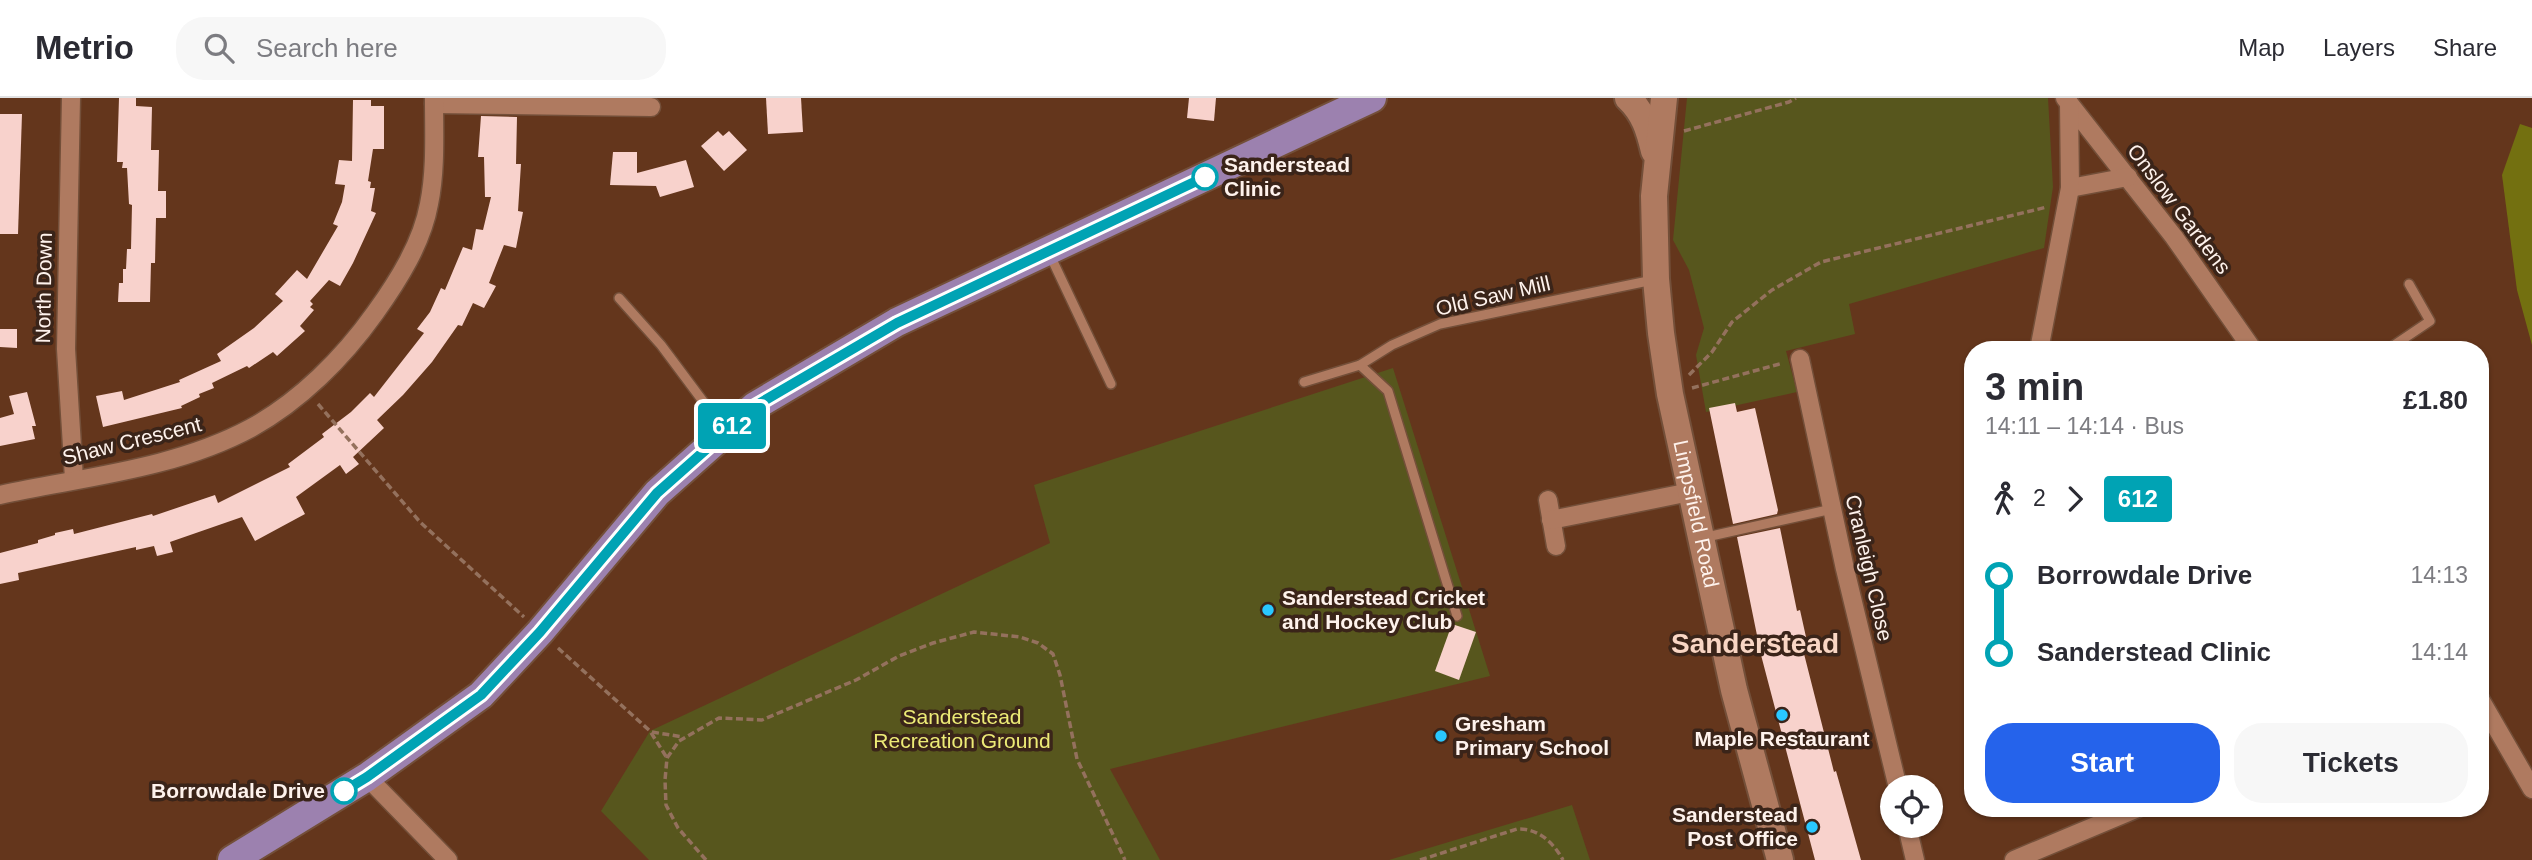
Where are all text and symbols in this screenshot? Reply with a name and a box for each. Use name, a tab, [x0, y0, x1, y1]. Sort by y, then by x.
search box	[176, 17, 666, 80]
text: Metrio	[35, 29, 134, 66]
icon: search	[200, 29, 238, 67]
text: Search here	[256, 33, 398, 63]
text: Map	[2238, 34, 2285, 61]
text: Layers	[2323, 34, 2395, 61]
text: Share	[2433, 34, 2497, 61]
street label: Onslow Gardens	[2123, 139, 2236, 278]
place label: Sanderstead Clinic	[1224, 153, 1350, 200]
marker: Sanderstead Clinic	[1192, 164, 1218, 190]
street label: North Down	[31, 232, 56, 344]
street label: Old Saw Mill	[1433, 271, 1552, 320]
text: 3 min	[1985, 366, 2084, 408]
text: £1.80	[2403, 385, 2468, 415]
line badge: 612	[692, 403, 772, 449]
street label: Shaw Crescent	[60, 412, 204, 469]
text: 612	[712, 412, 752, 439]
text: 14:11 – 14:14 · Bus	[1985, 413, 2184, 439]
street label: Limpsfield Road	[1669, 438, 1724, 590]
icon: walk	[1985, 480, 2023, 518]
icon: forward	[2056, 480, 2094, 518]
text: 2	[2033, 485, 2046, 511]
text: 612	[2118, 485, 2158, 512]
street label: Cranleigh Close	[1841, 493, 1897, 643]
text: Borrowdale Drive	[2037, 560, 2252, 590]
text: 14:13	[2410, 562, 2468, 588]
place label: Sanderstead Cricket and Hockey Club	[1282, 586, 1485, 633]
marker: Sanderstead Cricket and Hockey Club	[1260, 602, 1276, 618]
district label: Sanderstead	[1671, 628, 1839, 659]
text: Sanderstead Clinic	[2037, 637, 2271, 667]
text: 14:14	[2410, 639, 2468, 665]
park label: Sanderstead Recreation Ground	[873, 705, 1051, 752]
marker: Maple Restaurant	[1774, 707, 1790, 723]
place label: Gresham Primary School	[1455, 712, 1609, 759]
button: Start	[1985, 723, 2220, 803]
button: Tickets	[2234, 723, 2468, 803]
place label: Maple Restaurant	[1694, 727, 1870, 750]
marker: Gresham Primary School	[1433, 728, 1449, 744]
map controls	[1880, 775, 1943, 838]
button: locate	[1880, 775, 1943, 838]
marker: Borrowdale Drive	[331, 778, 357, 804]
place label: Borrowdale Drive	[151, 779, 325, 802]
place label: Sanderstead Post Office	[1672, 803, 1798, 850]
marker: Sanderstead Post Office	[1804, 819, 1820, 835]

